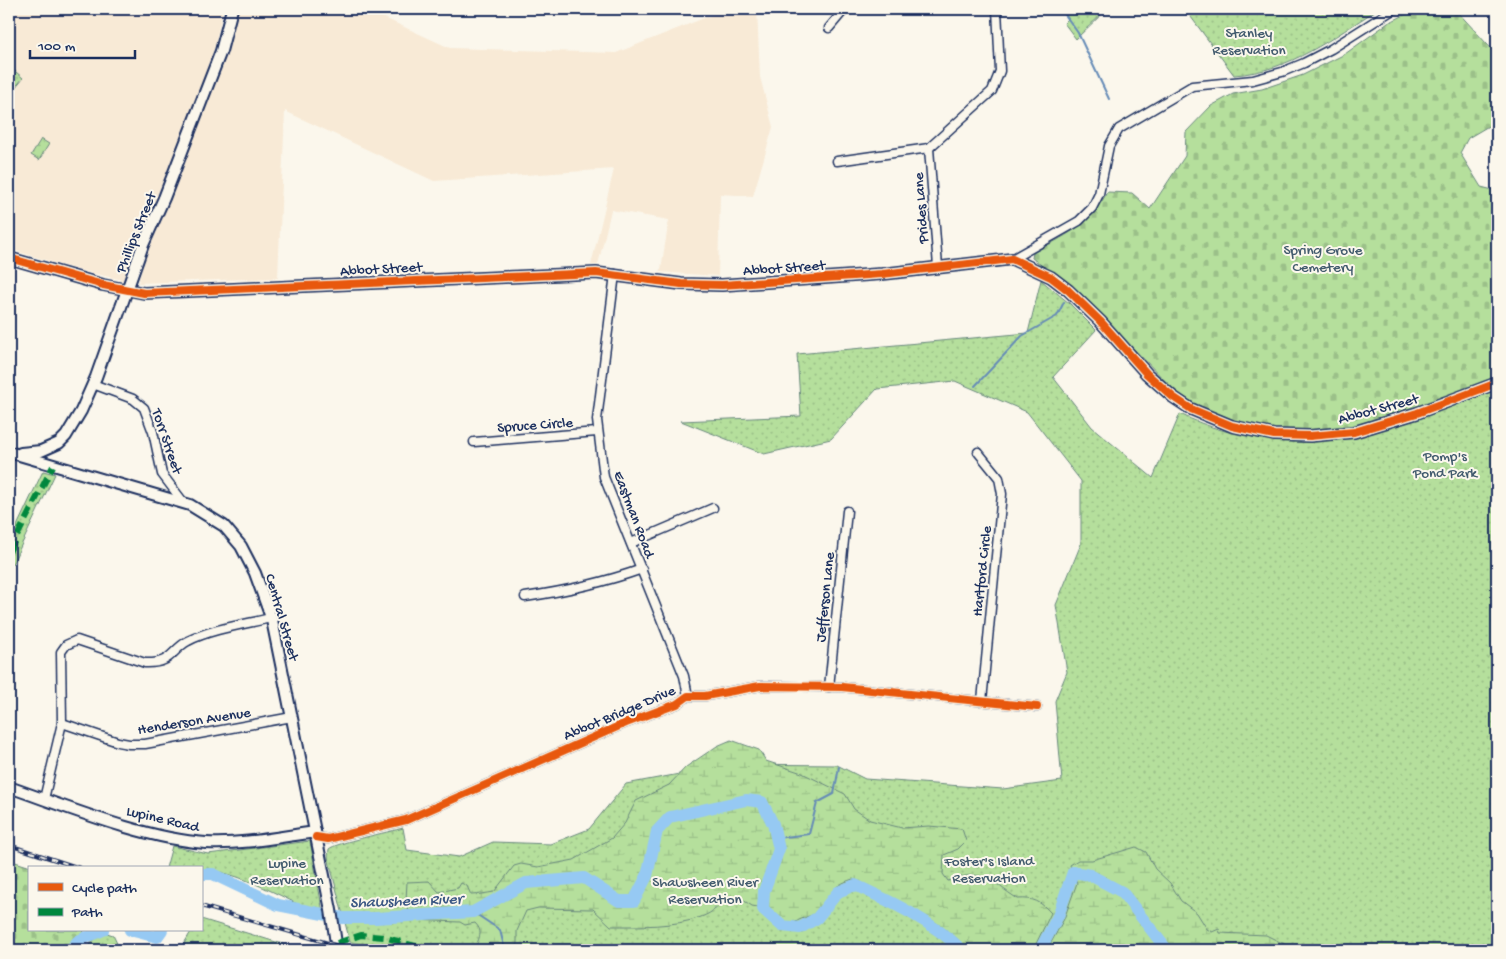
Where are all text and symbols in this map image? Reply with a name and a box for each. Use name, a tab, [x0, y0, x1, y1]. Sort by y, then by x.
park label: Stanley Reservation	[1212, 25, 1286, 60]
scale bar	[30, 28, 135, 60]
text: 100 m	[37, 38, 76, 56]
street label: Prides Lane	[911, 171, 934, 245]
street label: Phillips Street	[112, 188, 162, 277]
park label: Spring Grove Cemetery	[1283, 242, 1363, 277]
street label: Abbot Street	[743, 257, 828, 281]
street label: Abbot Street	[340, 259, 424, 281]
street label: Abbot Street	[1337, 390, 1422, 429]
street label: Torr Street	[146, 406, 186, 478]
street label: Spruce Circle	[497, 414, 574, 438]
park label: Pomp's Pond Park	[1412, 448, 1478, 483]
street label: Eastman Road	[608, 469, 658, 562]
street label: Hartford Circle	[969, 525, 997, 617]
street label: Jefferson Lane	[812, 551, 840, 643]
street label: Central Street	[260, 572, 303, 665]
street label: Abbot Bridge Drive	[561, 682, 679, 746]
street label: Henderson Avenue	[136, 704, 252, 740]
street label: Lupine Road	[124, 803, 202, 837]
park label: Foster's Island Reservation	[943, 853, 1035, 888]
park label: Lupine Reservation	[250, 855, 324, 890]
legend	[28, 866, 202, 932]
park label: Shawsheen River Reservation	[652, 874, 759, 909]
text: Cycle path	[72, 880, 137, 898]
water label: Shawsheen River	[350, 891, 466, 914]
text: Path	[71, 904, 103, 922]

